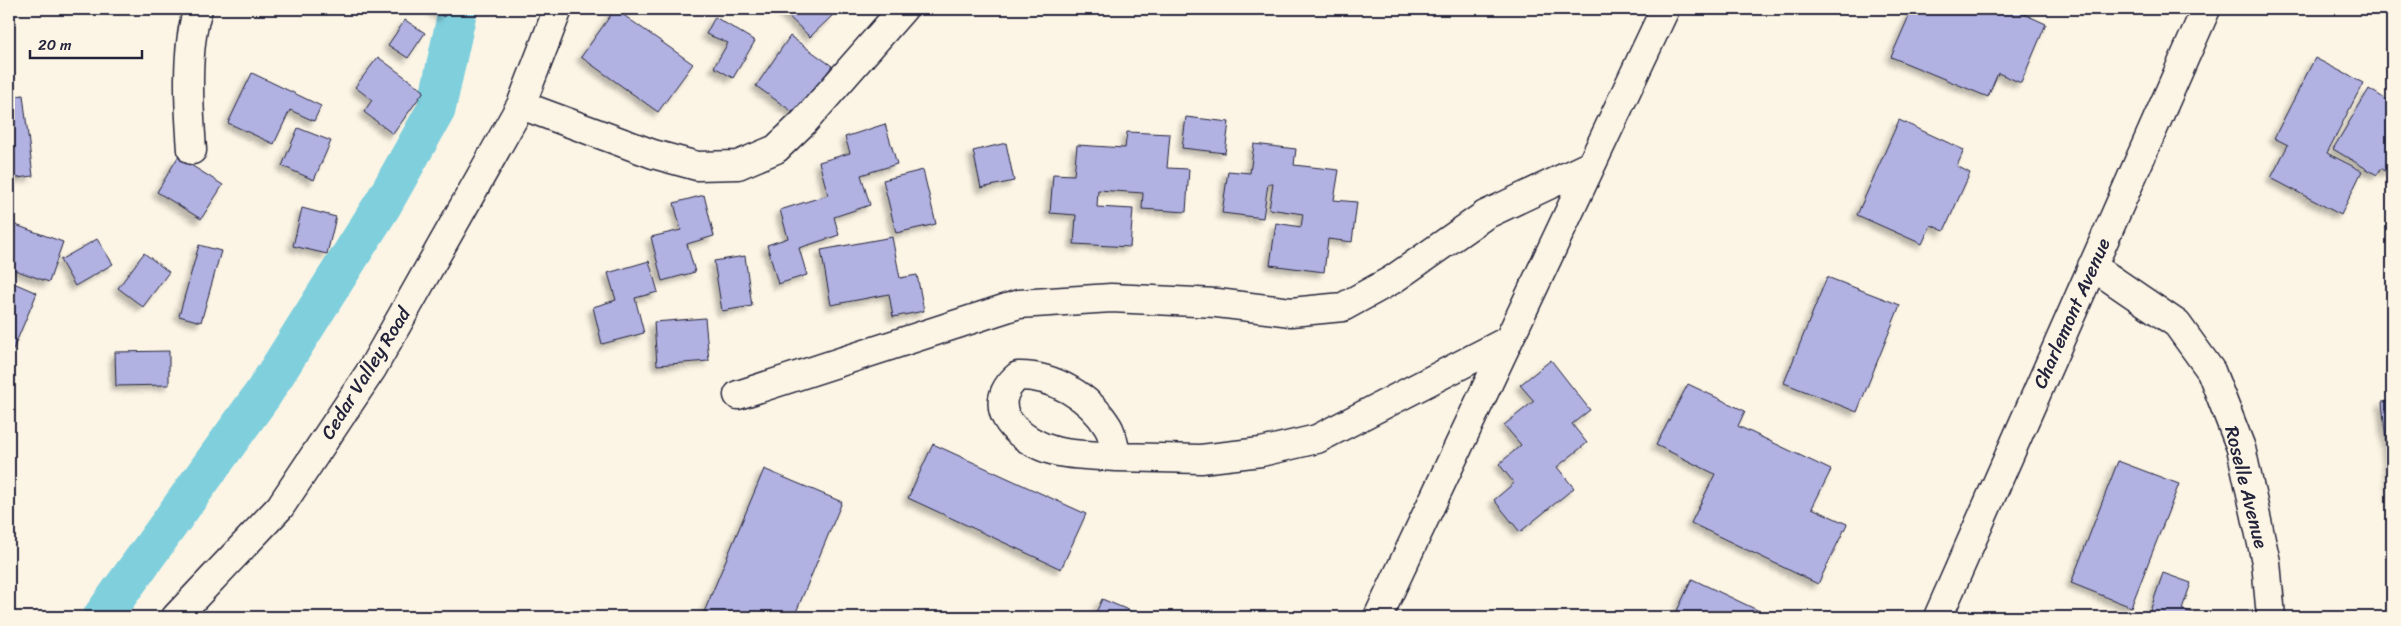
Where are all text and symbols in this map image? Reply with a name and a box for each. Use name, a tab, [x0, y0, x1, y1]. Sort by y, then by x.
scale bar	[30, 28, 142, 60]
text: 20 m	[38, 32, 72, 58]
street label: Charlemont Avenue	[2023, 233, 2119, 394]
street label: Cedar Valley Road	[311, 299, 420, 446]
street label: Roselle Avenue	[2215, 422, 2278, 552]

